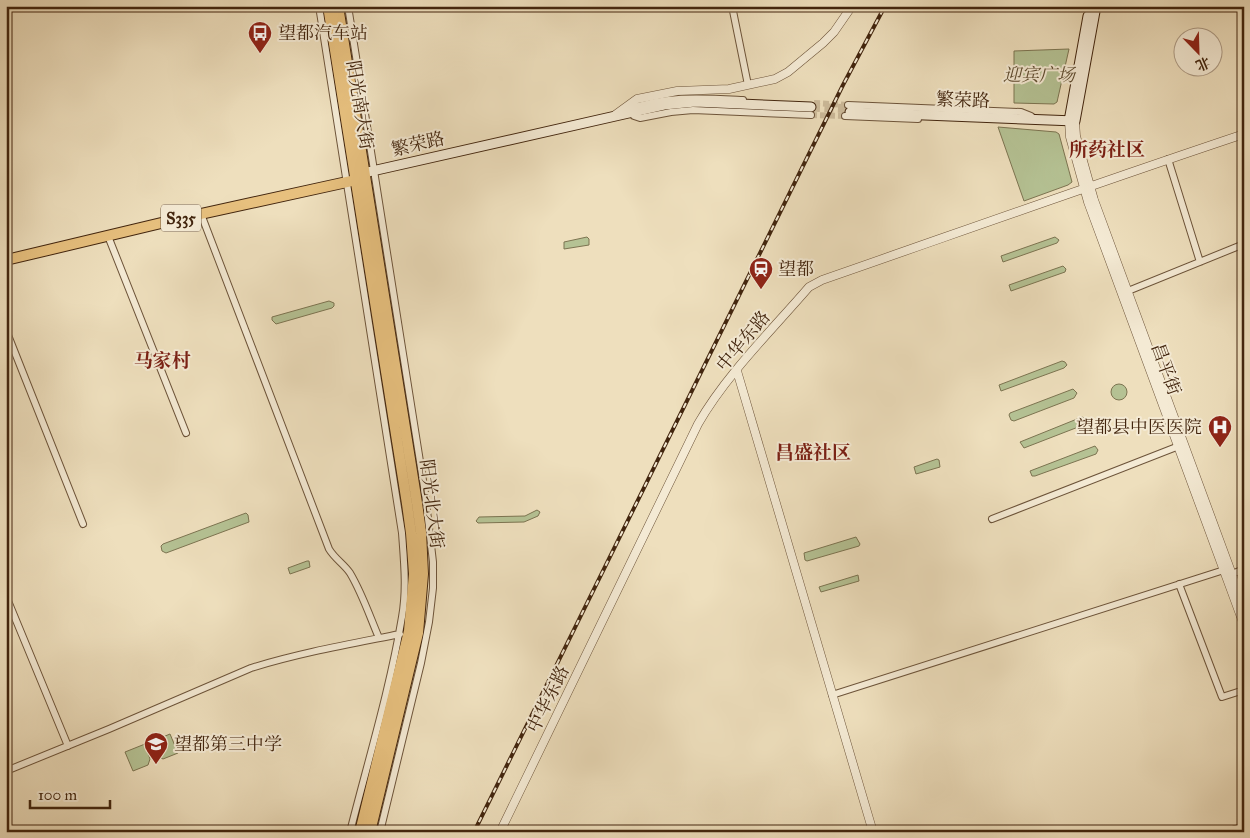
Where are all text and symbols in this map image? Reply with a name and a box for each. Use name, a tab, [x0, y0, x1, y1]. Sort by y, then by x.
bus stop icon: 望都汽车站	[247, 20, 273, 54]
place label: 望都汽车站	[278, 22, 368, 44]
north arrow	[1172, 28, 1222, 78]
text: 北	[1193, 53, 1213, 74]
street label: 阳光南大街	[342, 59, 378, 151]
park label: 迎宾广场	[1003, 64, 1077, 86]
street label: 繁荣路	[936, 88, 990, 112]
street label: 繁荣路	[389, 127, 447, 161]
district label: 所药社区	[1069, 138, 1145, 161]
road number: S335	[161, 204, 201, 232]
station icon: 望都	[748, 256, 774, 290]
place label: 望都	[778, 258, 814, 280]
street label: 中华东路	[711, 306, 775, 376]
street label: 昌平街	[1146, 340, 1186, 398]
district label: 马家村	[133, 349, 191, 372]
hospital icon: 望都县中医医院	[1207, 414, 1233, 448]
place label: 望都县中医医院	[1076, 416, 1202, 438]
district label: 昌盛社区	[775, 441, 851, 464]
street label: 阳光北大街	[416, 458, 448, 550]
street label: 中华东路	[522, 662, 574, 736]
school or university icon: 望都第三中学	[143, 731, 169, 765]
place label: 望都第三中学	[174, 733, 282, 755]
scale bar	[30, 778, 110, 810]
text: 100 m	[38, 786, 78, 804]

